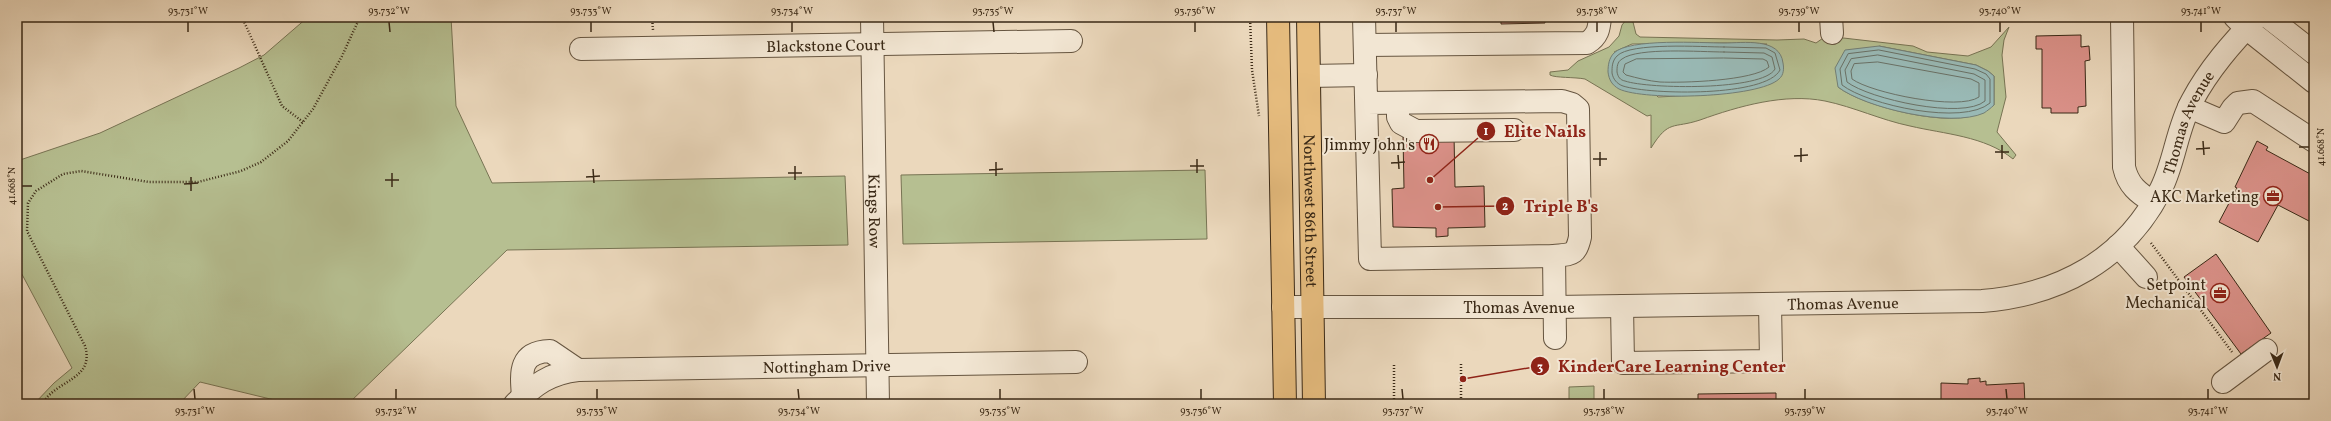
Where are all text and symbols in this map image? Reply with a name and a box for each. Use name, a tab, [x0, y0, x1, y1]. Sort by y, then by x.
text: 93.731°W	[168, 4, 208, 18]
text: 93.732°W	[368, 4, 410, 18]
text: 93.733°W	[570, 4, 612, 18]
text: 93.734°W	[771, 4, 813, 18]
text: 93.735°W	[972, 4, 1014, 18]
text: 93.736°W	[1174, 4, 1216, 18]
text: 93.737°W	[1375, 4, 1417, 18]
text: 93.738°W	[1576, 4, 1618, 18]
text: 93.739°W	[1778, 4, 1820, 18]
text: 93.740°W	[1979, 4, 2021, 18]
text: 93.741°W	[2181, 4, 2221, 18]
street label: Blackstone Court	[766, 35, 886, 59]
street label: Thomas Avenue	[2159, 67, 2221, 179]
callout: Elite Nails	[1476, 116, 1594, 145]
text: Elite Nails	[1504, 121, 1586, 144]
text: 1	[1484, 124, 1489, 140]
text: 41.668°N	[2314, 127, 2328, 166]
restaurant icon: Jimmy John's	[1418, 133, 1440, 155]
street label: Northwest 86th Street	[1297, 134, 1321, 288]
place label: Jimmy John's	[1324, 135, 1415, 157]
text: 41.668°N	[5, 166, 19, 205]
street label: Kings Row	[861, 173, 885, 249]
office icon: AKC Marketing	[2262, 185, 2284, 207]
place label: AKC Marketing	[2150, 187, 2259, 209]
callout: Triple B's	[1495, 192, 1606, 221]
text: Triple B's	[1524, 196, 1599, 219]
text: 2	[1502, 199, 1508, 215]
place label: Setpoint Mechanical	[2125, 275, 2206, 315]
office icon: Setpoint Mechanical	[2209, 282, 2231, 304]
street label: Thomas Avenue	[1787, 293, 1899, 317]
street label: Thomas Avenue	[1463, 298, 1575, 320]
north arrow	[2257, 347, 2297, 387]
callout: KinderCare Learning Center	[1530, 352, 1794, 381]
street label: Nottingham Drive	[763, 356, 891, 380]
text: KinderCare Learning Center	[1558, 356, 1786, 379]
text: 3	[1537, 360, 1543, 376]
text: N	[2273, 368, 2281, 383]
text: 93.731°W	[175, 404, 215, 418]
text: 93.732°W	[375, 404, 417, 418]
text: 93.733°W	[576, 404, 618, 418]
text: 93.734°W	[778, 404, 820, 418]
text: 93.735°W	[979, 404, 1021, 418]
text: 93.736°W	[1180, 404, 1222, 418]
text: 93.737°W	[1382, 404, 1424, 418]
text: 93.738°W	[1583, 404, 1625, 418]
text: 93.739°W	[1784, 404, 1826, 418]
text: 93.740°W	[1986, 404, 2028, 418]
text: 93.741°W	[2188, 404, 2228, 418]

